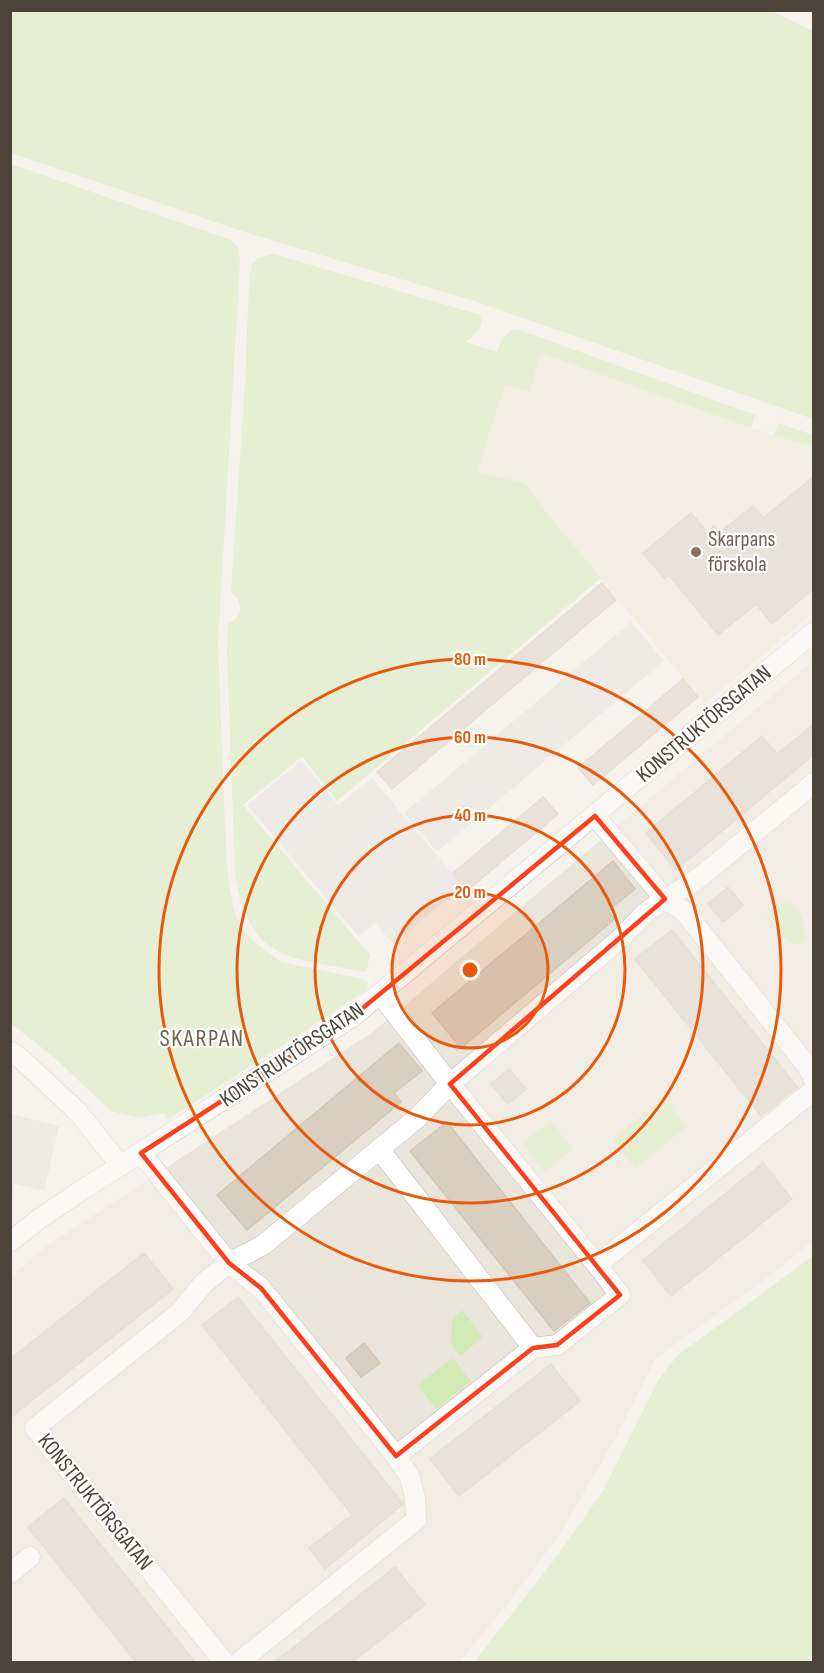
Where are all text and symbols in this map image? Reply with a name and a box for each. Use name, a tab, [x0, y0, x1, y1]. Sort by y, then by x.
place label: Skarpans förskola	[708, 526, 776, 578]
marker: Skarpans förskola	[689, 545, 703, 559]
text: 80 m	[454, 649, 486, 670]
street label: KONSTRUKTÖRSGATAN	[631, 660, 777, 788]
text: 60 m	[454, 727, 486, 748]
text: 40 m	[454, 805, 486, 826]
text: 20 m	[454, 882, 486, 903]
centre of rings	[460, 960, 480, 980]
street label: KONSTRUKTÖRSGATAN	[215, 997, 369, 1113]
district label: SKARPAN	[159, 1024, 245, 1053]
street label: KONSTRUKTÖRSGATAN	[32, 1428, 158, 1576]

